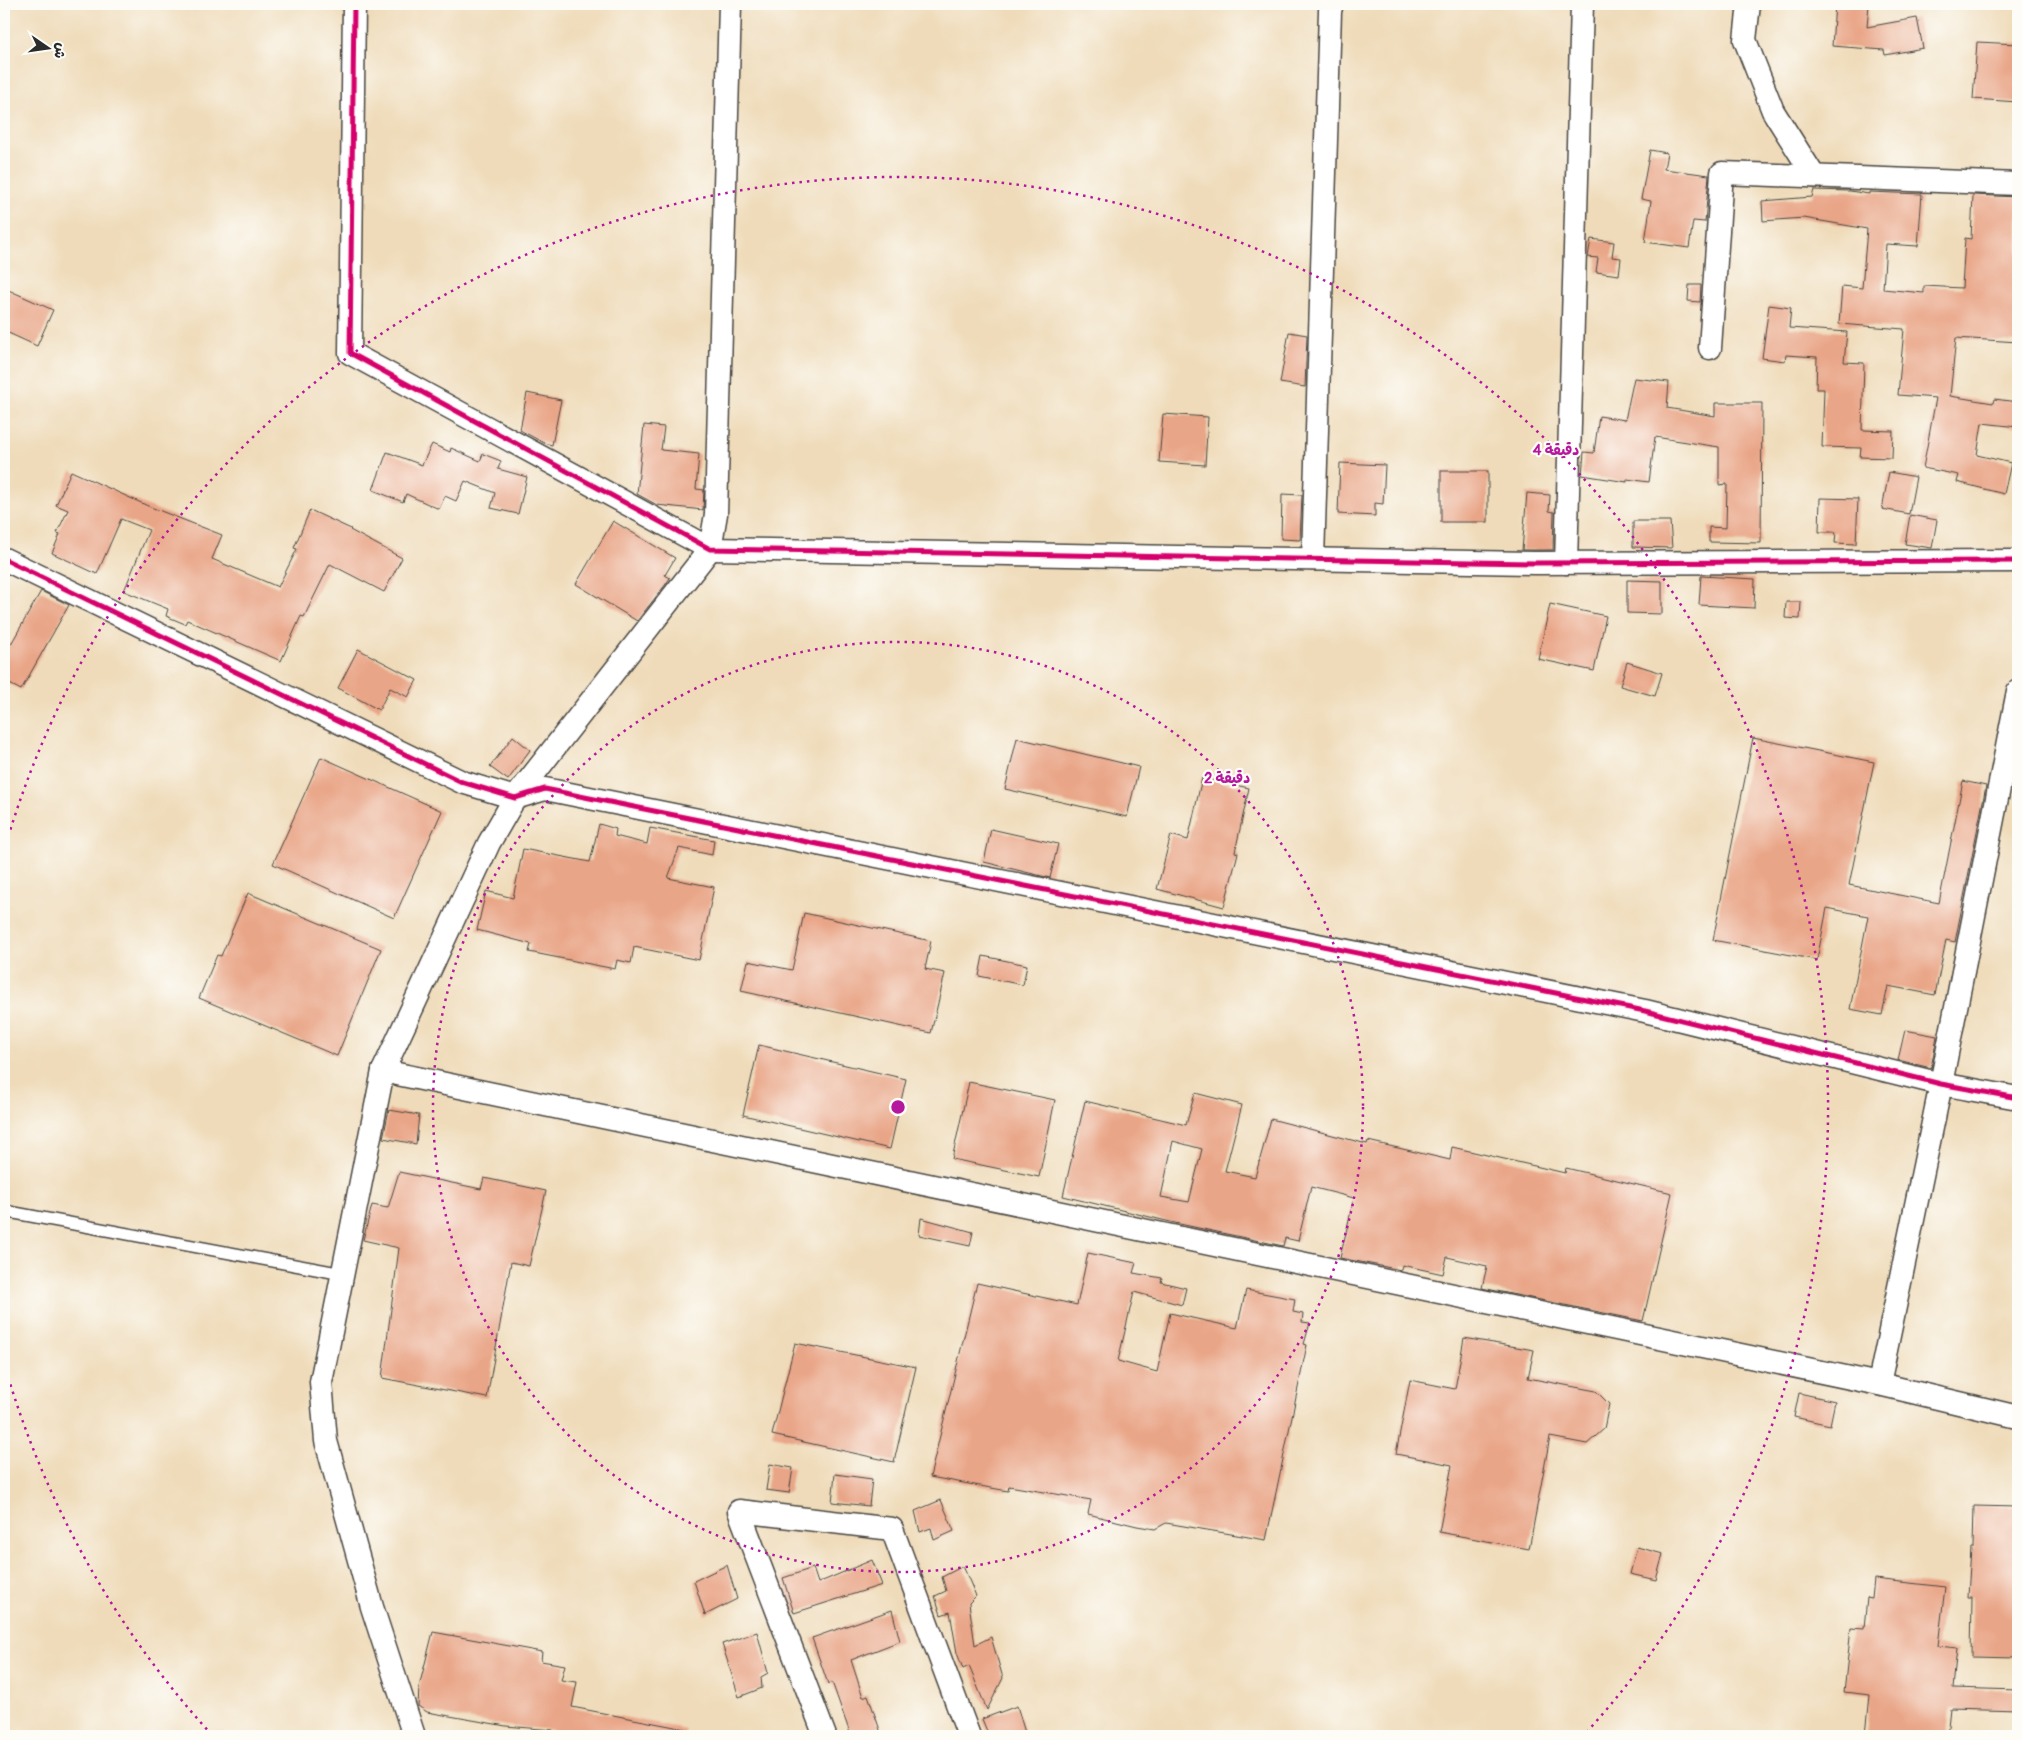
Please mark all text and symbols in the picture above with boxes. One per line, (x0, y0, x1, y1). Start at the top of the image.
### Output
north arrow (22, 22, 72, 72)
text: ش (50, 41, 70, 60)
text: 4 دقيقة (1533, 441, 1579, 460)
text: 2 دقيقة (1204, 769, 1250, 788)
centre of rings (889, 1098, 907, 1116)

